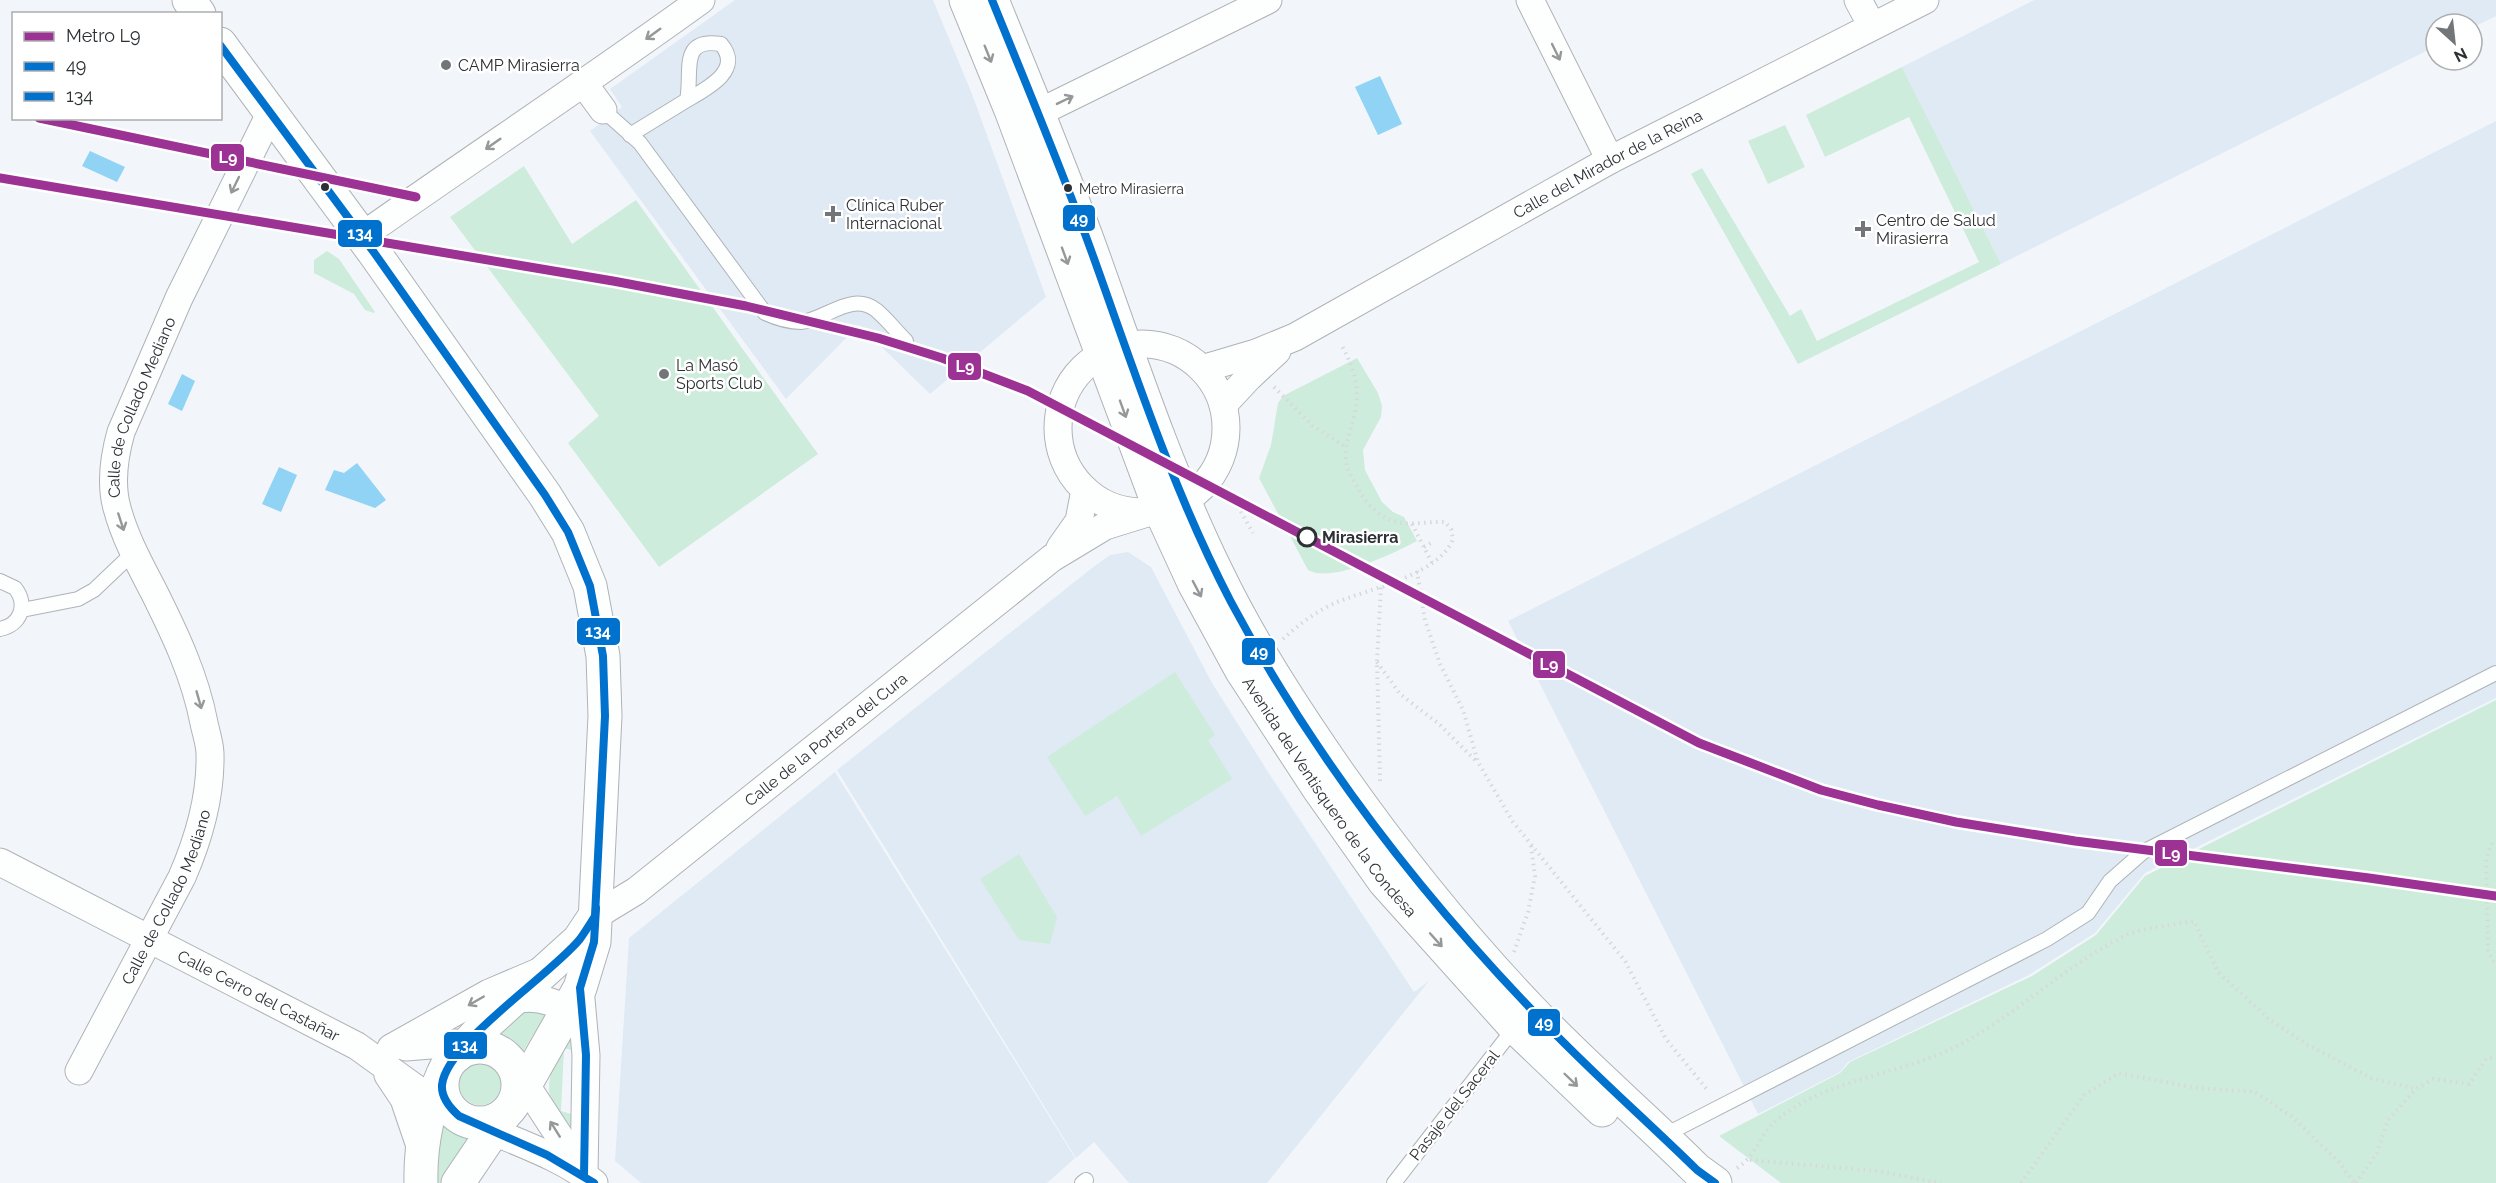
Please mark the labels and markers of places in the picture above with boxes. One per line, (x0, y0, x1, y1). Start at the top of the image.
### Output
place label: CAMP Mirasierra (458, 56, 580, 75)
marker: CAMP Mirasierra (439, 58, 453, 72)
unlabelled marker (319, 181, 331, 193)
place label: Metro Mirasierra (1079, 181, 1184, 197)
marker: Metro Mirasierra (1062, 182, 1074, 194)
place label: Clínica Ruber Internacional (846, 196, 944, 233)
marker: Clínica Ruber Internacional (824, 205, 842, 223)
place label: Centro de Salud Mirasierra (1876, 211, 1996, 248)
marker: Centro de Salud Mirasierra (1854, 220, 1872, 238)
place label: La Masó Sports Club (676, 356, 763, 393)
marker: La Masó Sports Club (657, 367, 671, 381)
marker: Mirasierra (1297, 527, 1317, 547)
place label: Mirasierra (1322, 528, 1398, 547)

